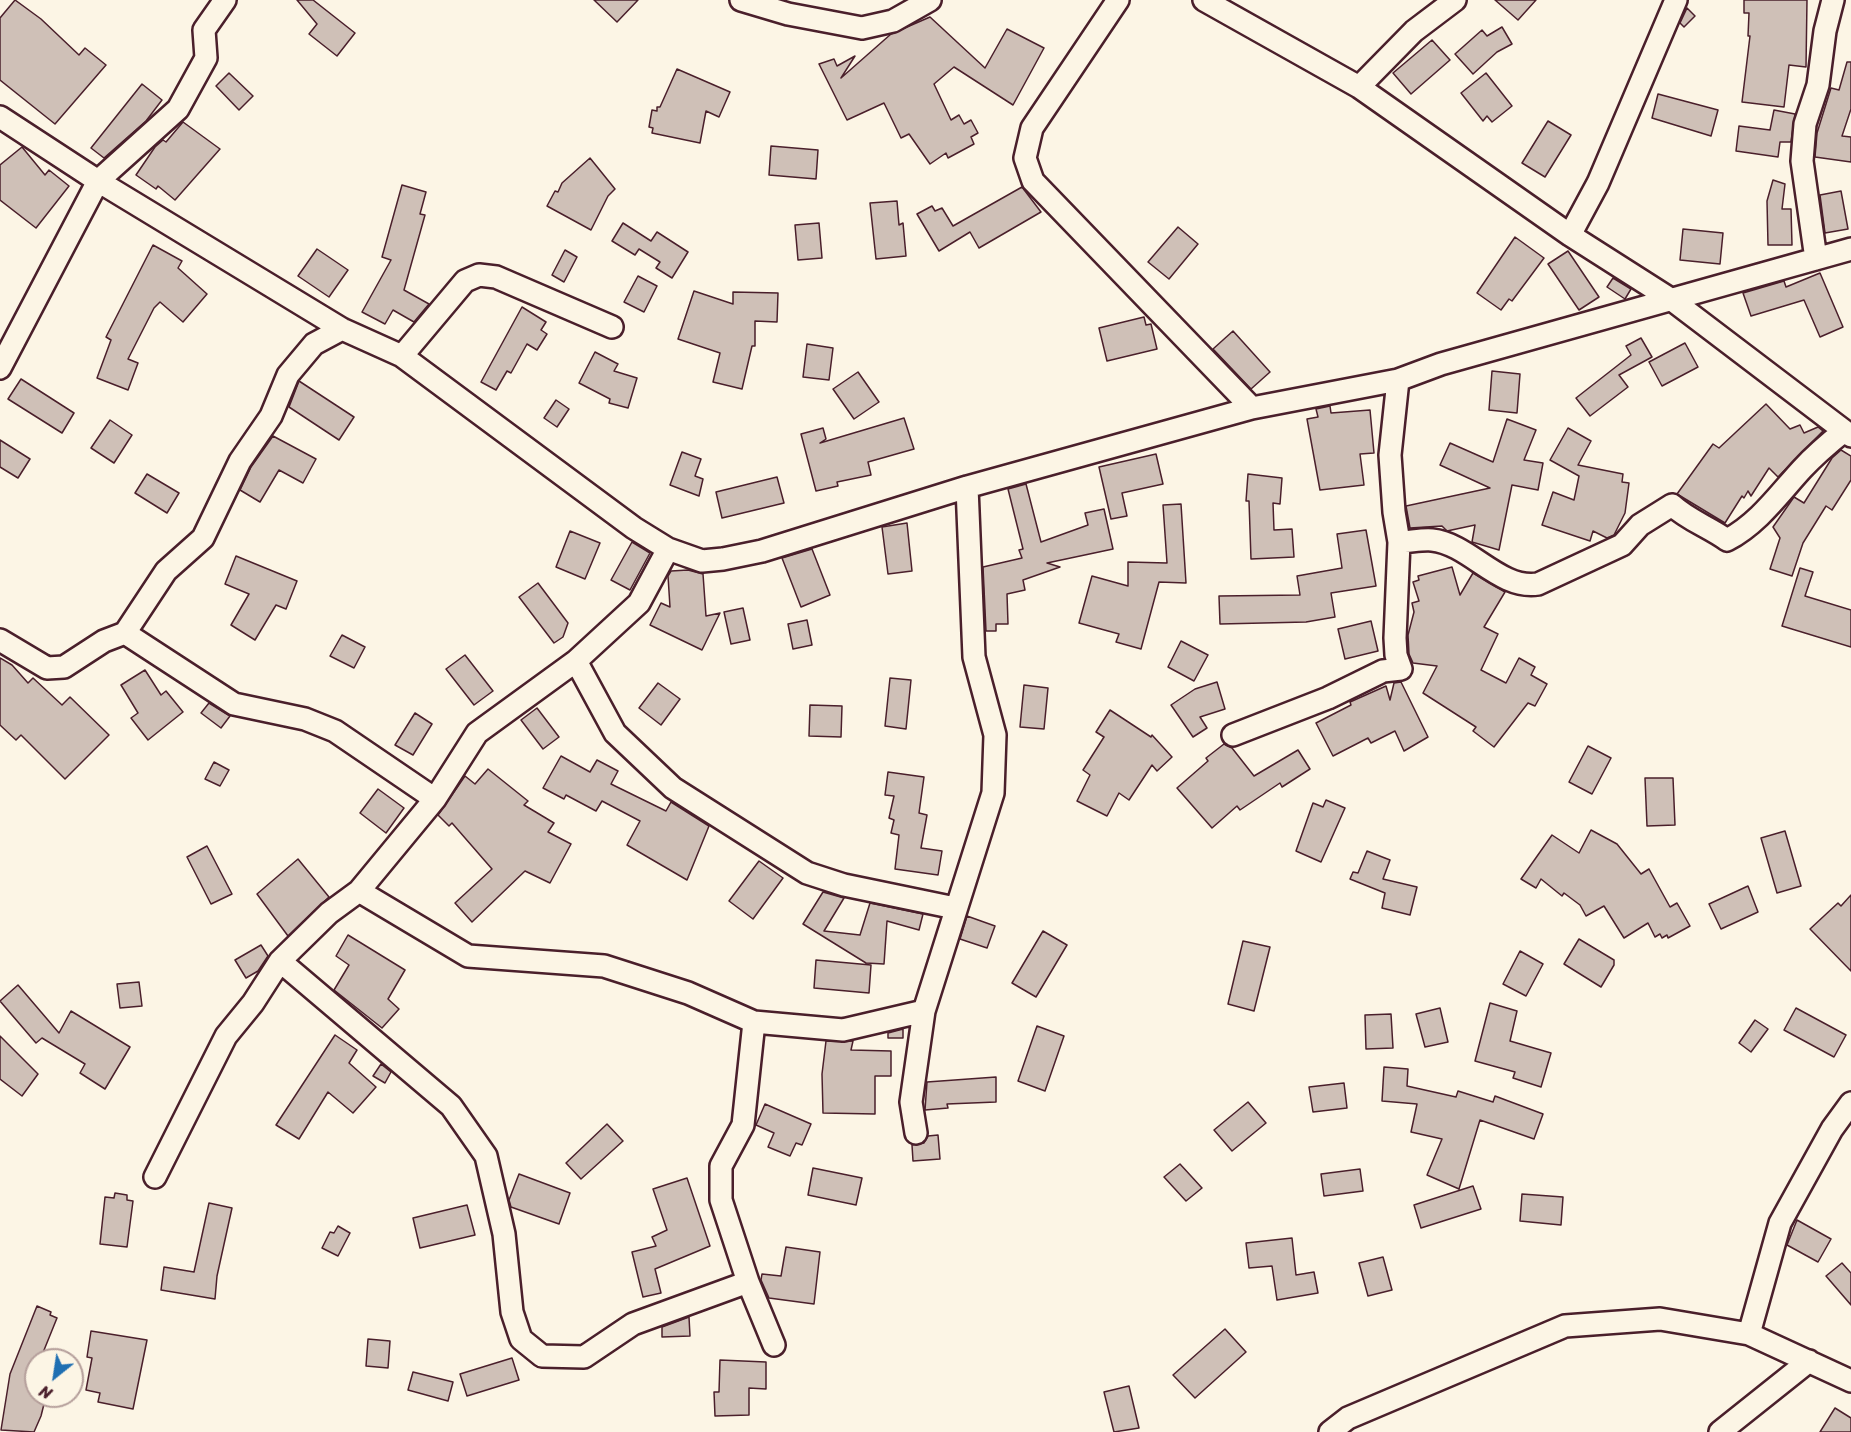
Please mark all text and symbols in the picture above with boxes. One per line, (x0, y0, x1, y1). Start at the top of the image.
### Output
north arrow (24, 1348, 84, 1408)
text: N (34, 1377, 58, 1408)

